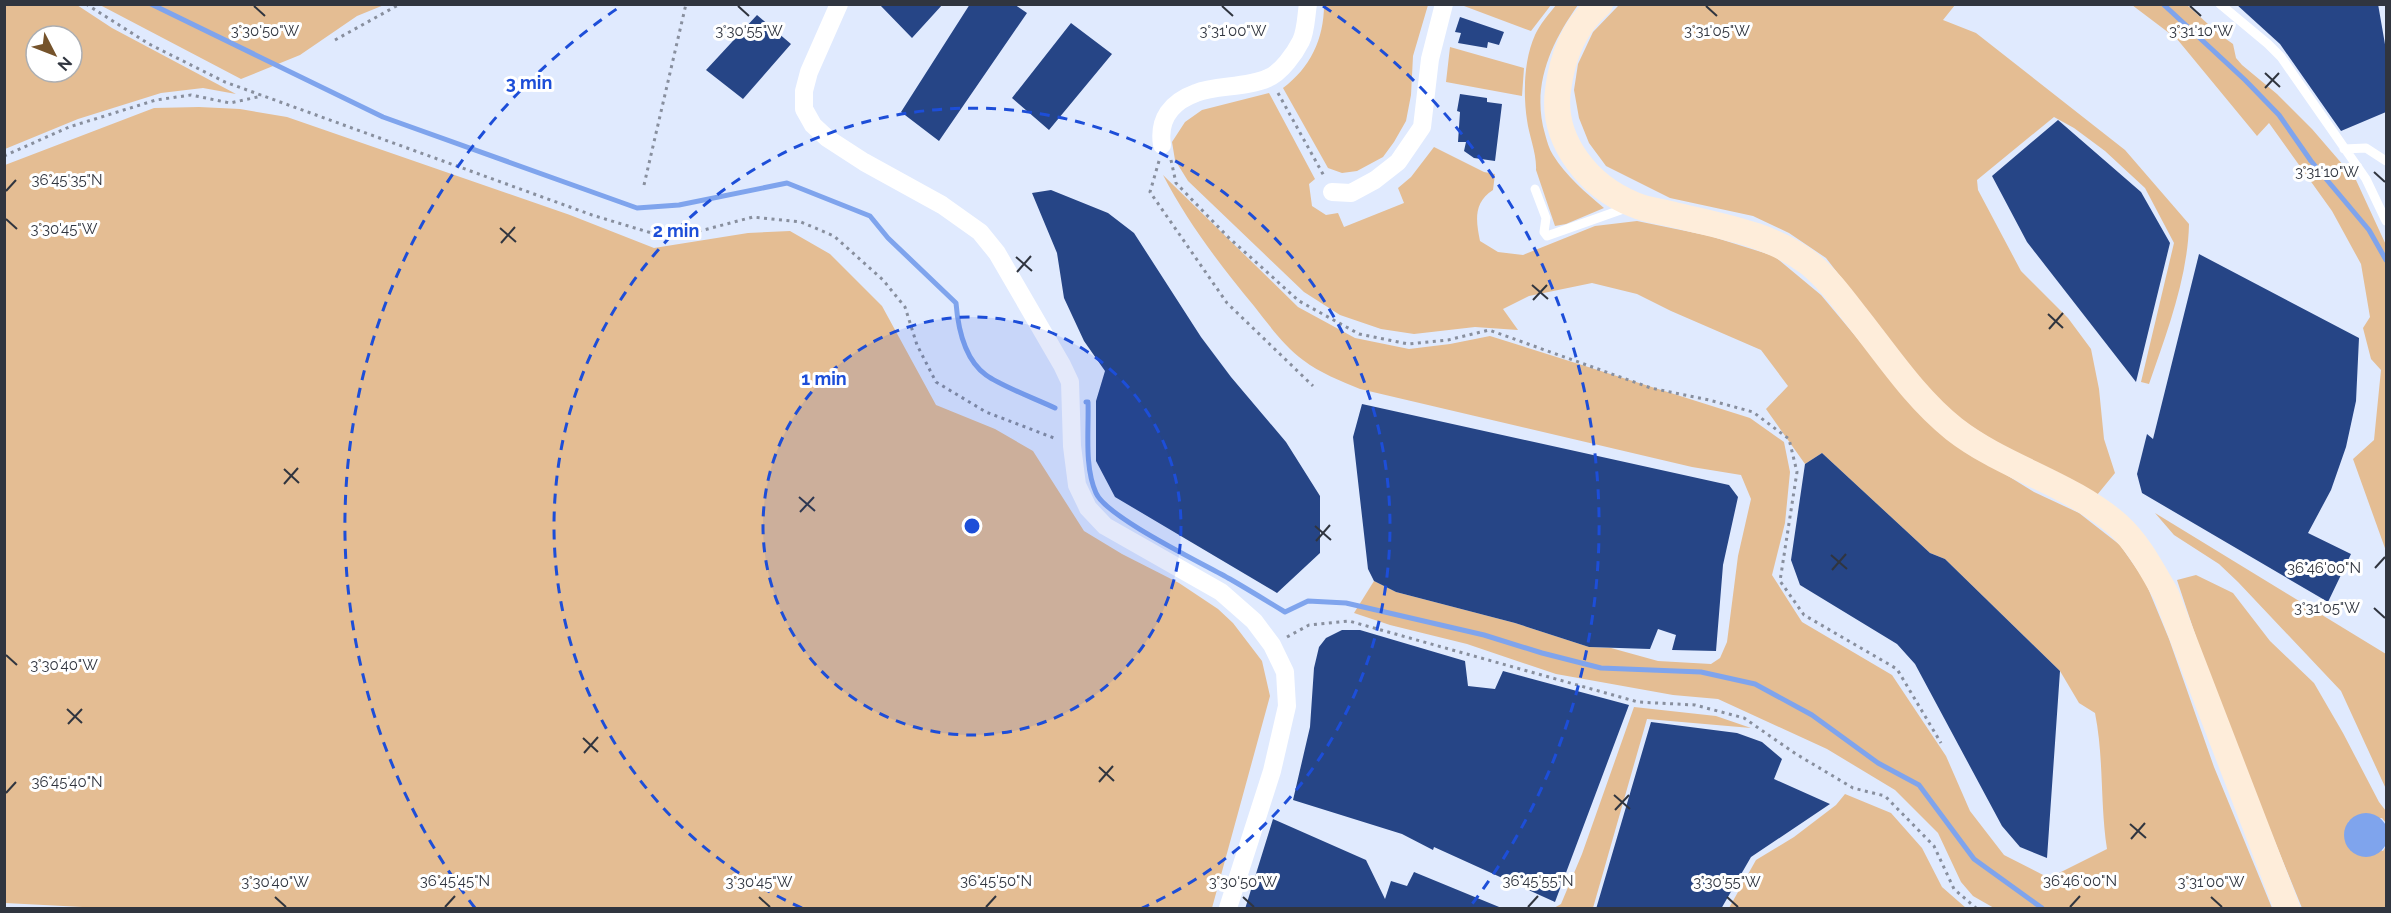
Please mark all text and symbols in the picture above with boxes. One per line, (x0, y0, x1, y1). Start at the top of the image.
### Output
text: 3°30'50"W (231, 22, 300, 40)
text: 3°30'55"W (715, 22, 783, 40)
text: 3°31'00"W (1200, 22, 1267, 40)
text: 3°31'05"W (1684, 22, 1750, 40)
text: 3°31'10"W (2169, 22, 2233, 40)
north arrow (24, 24, 84, 84)
text: N (54, 53, 76, 75)
text: 3 min (506, 72, 552, 93)
text: 3°31'10"W (2295, 163, 2359, 181)
text: 36°45'35"N (31, 171, 103, 189)
text: 3°30'45"W (31, 220, 98, 238)
text: 2 min (653, 220, 699, 241)
text: 1 min (801, 368, 847, 389)
centre of rings (962, 516, 982, 536)
text: 36°46'00"N (2287, 559, 2361, 577)
text: 3°31'05"W (2294, 599, 2360, 617)
text: 3°30'40"W (30, 656, 98, 674)
text: 36°45'40"N (31, 773, 103, 791)
text: 36°45'45"N (420, 872, 490, 890)
text: 36°45'50"N (960, 872, 1032, 890)
text: 36°45'55"N (1502, 872, 1574, 890)
text: 36°46'00"N (2043, 872, 2117, 890)
text: 3°30'40"W (241, 873, 309, 891)
text: 3°30'45"W (726, 873, 793, 891)
text: 3°30'50"W (1209, 873, 1278, 891)
text: 3°30'55"W (1693, 873, 1761, 891)
text: 3°31'00"W (2178, 873, 2245, 891)

